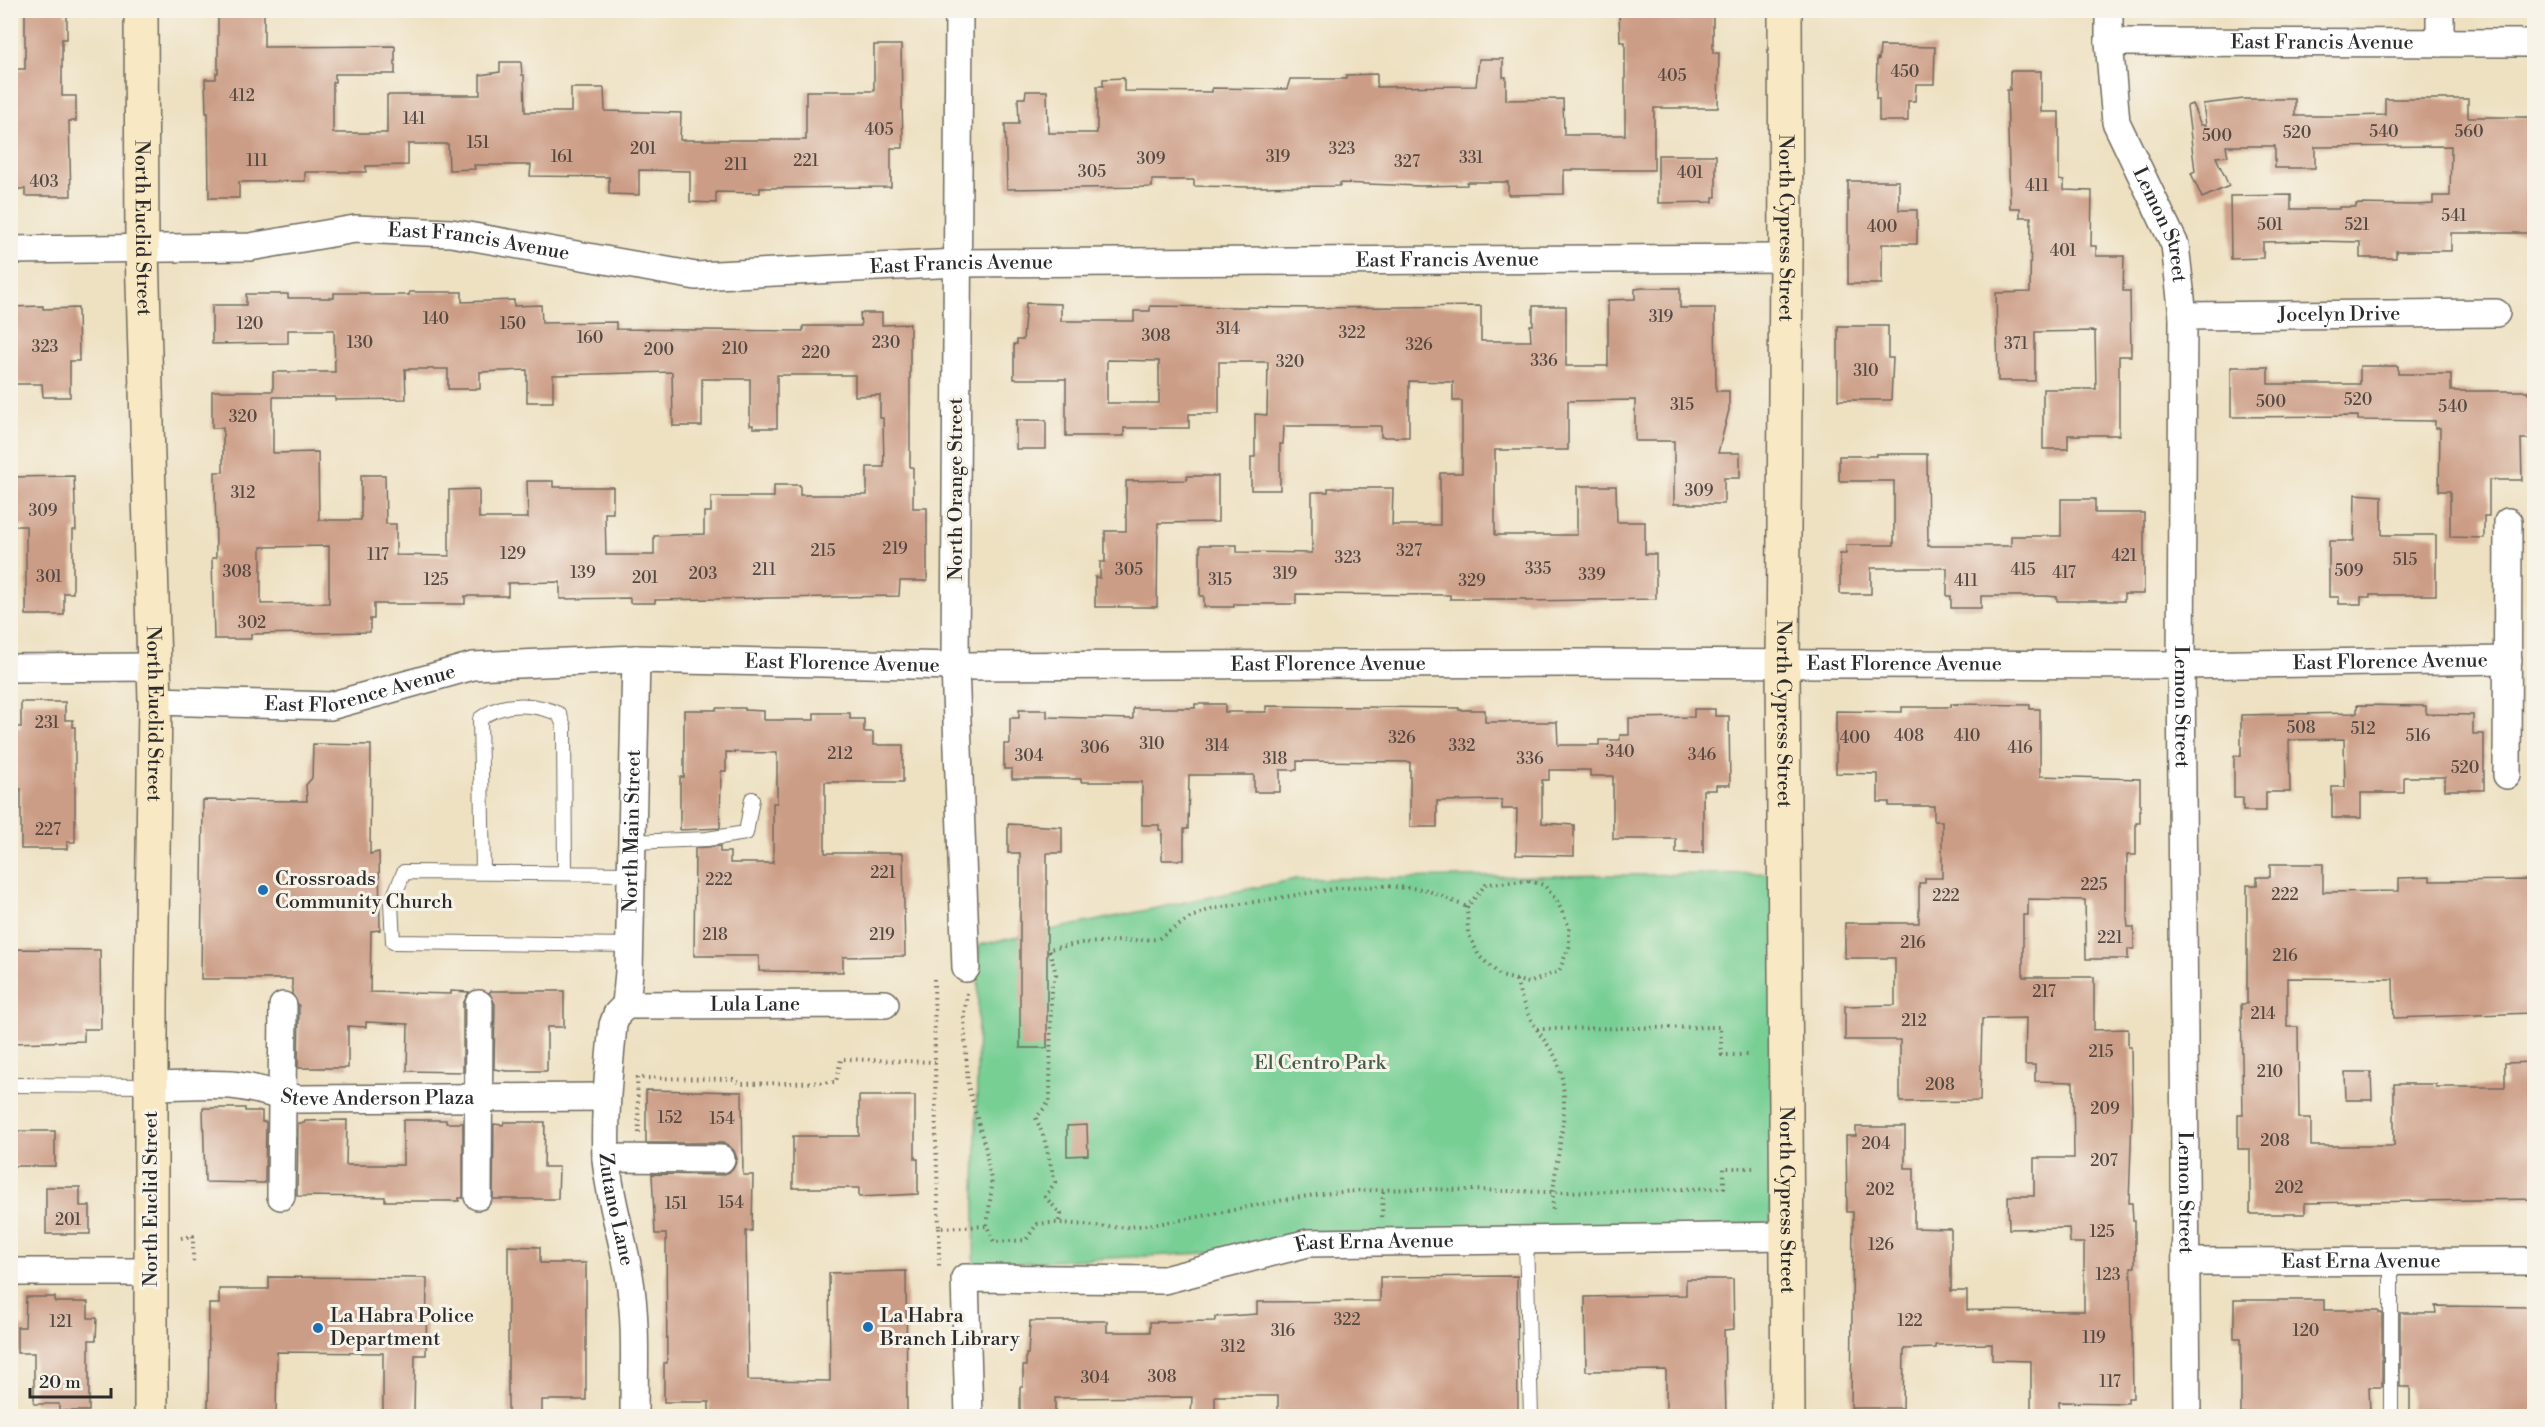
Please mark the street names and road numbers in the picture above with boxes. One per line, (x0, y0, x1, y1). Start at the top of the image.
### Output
street label: East Francis Avenue (2230, 30, 2414, 55)
street label: North Cypress Street (1773, 134, 1799, 322)
street label: North Euclid Street (129, 140, 156, 316)
street label: Lemon Street (2127, 163, 2192, 284)
street label: East Francis Avenue (387, 218, 571, 266)
street label: East Francis Avenue (1356, 247, 1539, 273)
street label: East Francis Avenue (869, 250, 1053, 280)
street label: Jocelyn Drive (2276, 301, 2400, 328)
street label: North Orange Street (944, 397, 969, 581)
street label: North Cypress Street (1770, 620, 1796, 808)
street label: North Euclid Street (140, 625, 168, 802)
street label: Lemon Street (2168, 645, 2194, 768)
street label: East Florence Avenue (2292, 648, 2488, 676)
street label: East Florence Avenue (744, 649, 940, 678)
street label: East Florence Avenue (1231, 651, 1426, 677)
street label: East Florence Avenue (1807, 651, 2002, 677)
street label: East Florence Avenue (264, 659, 458, 719)
street label: North Main Street (618, 749, 646, 913)
street label: Lula Lane (710, 992, 800, 1017)
street label: Steve Anderson Plaza (278, 1083, 475, 1111)
street label: North Cypress Street (1773, 1106, 1800, 1294)
street label: North Euclid Street (139, 1111, 164, 1287)
street label: Lemon Street (2172, 1131, 2198, 1254)
street label: Zutano Lane (593, 1152, 639, 1268)
street label: East Erna Avenue (1292, 1228, 1454, 1258)
street label: East Erna Avenue (2281, 1249, 2441, 1274)

